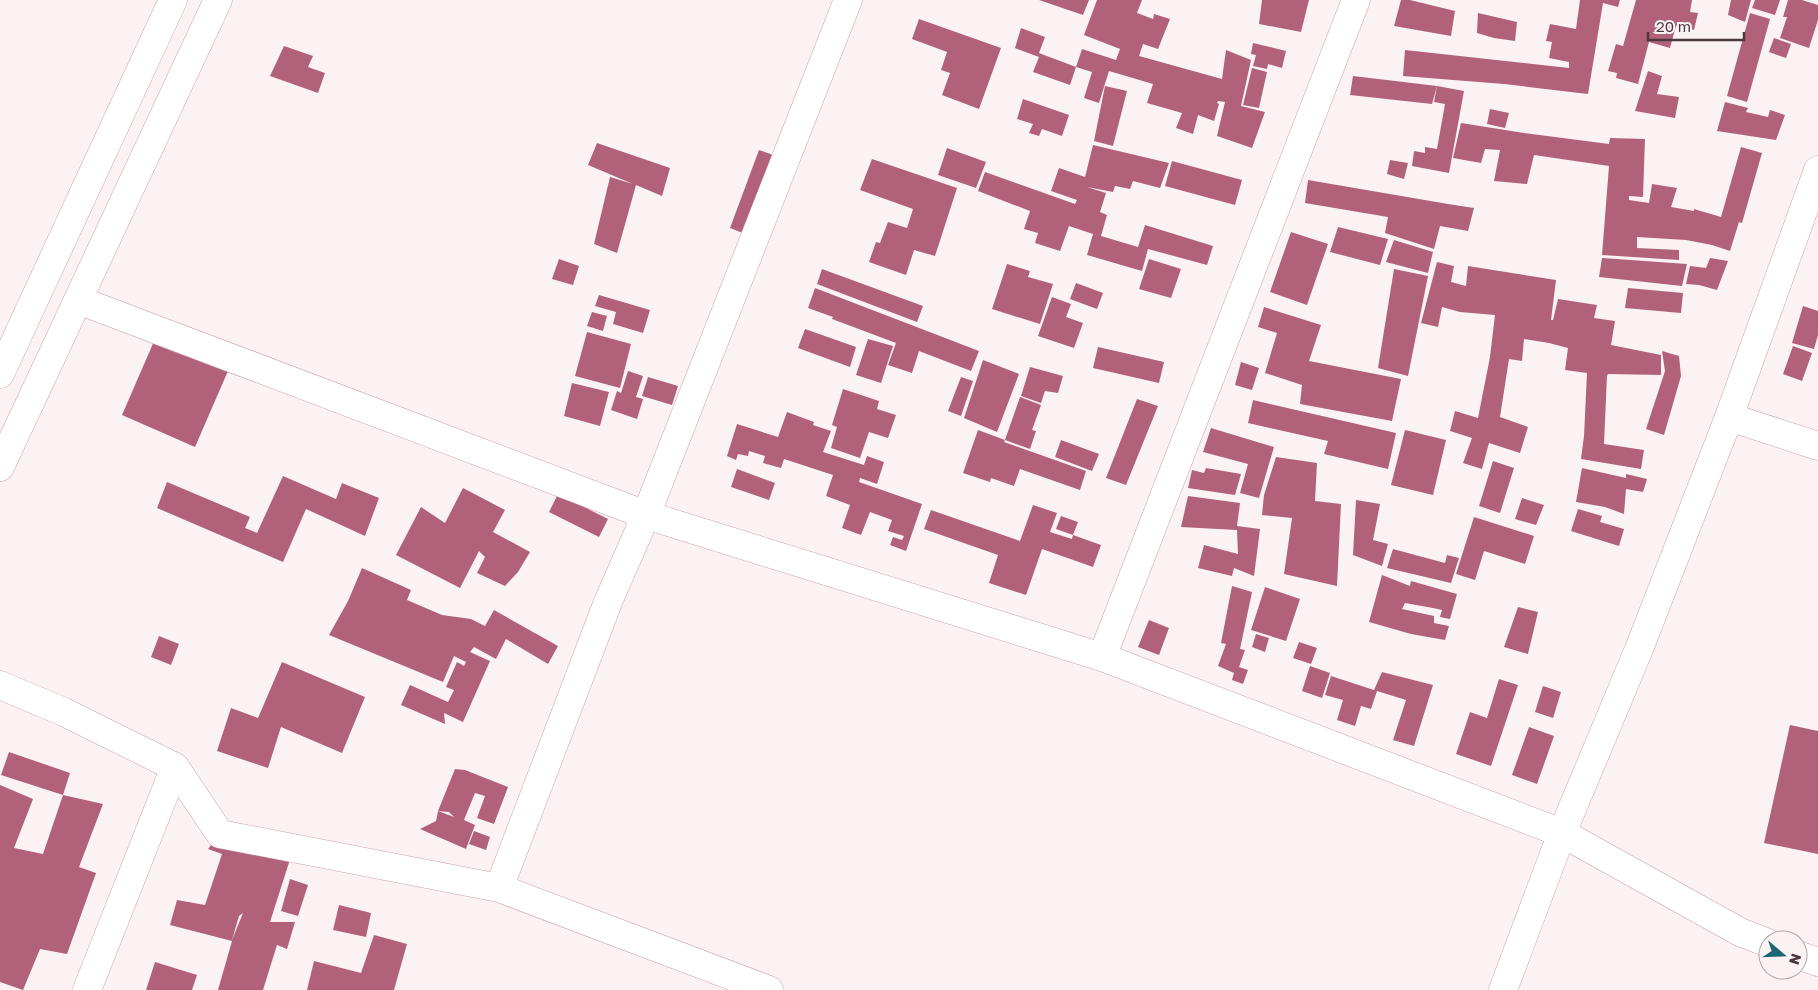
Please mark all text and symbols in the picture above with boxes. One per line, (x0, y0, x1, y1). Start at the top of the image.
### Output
scale bar (1648, 10, 1744, 42)
text: 20 m (1656, 17, 1691, 35)
north arrow (1758, 930, 1808, 980)
text: N (1786, 952, 1806, 967)

